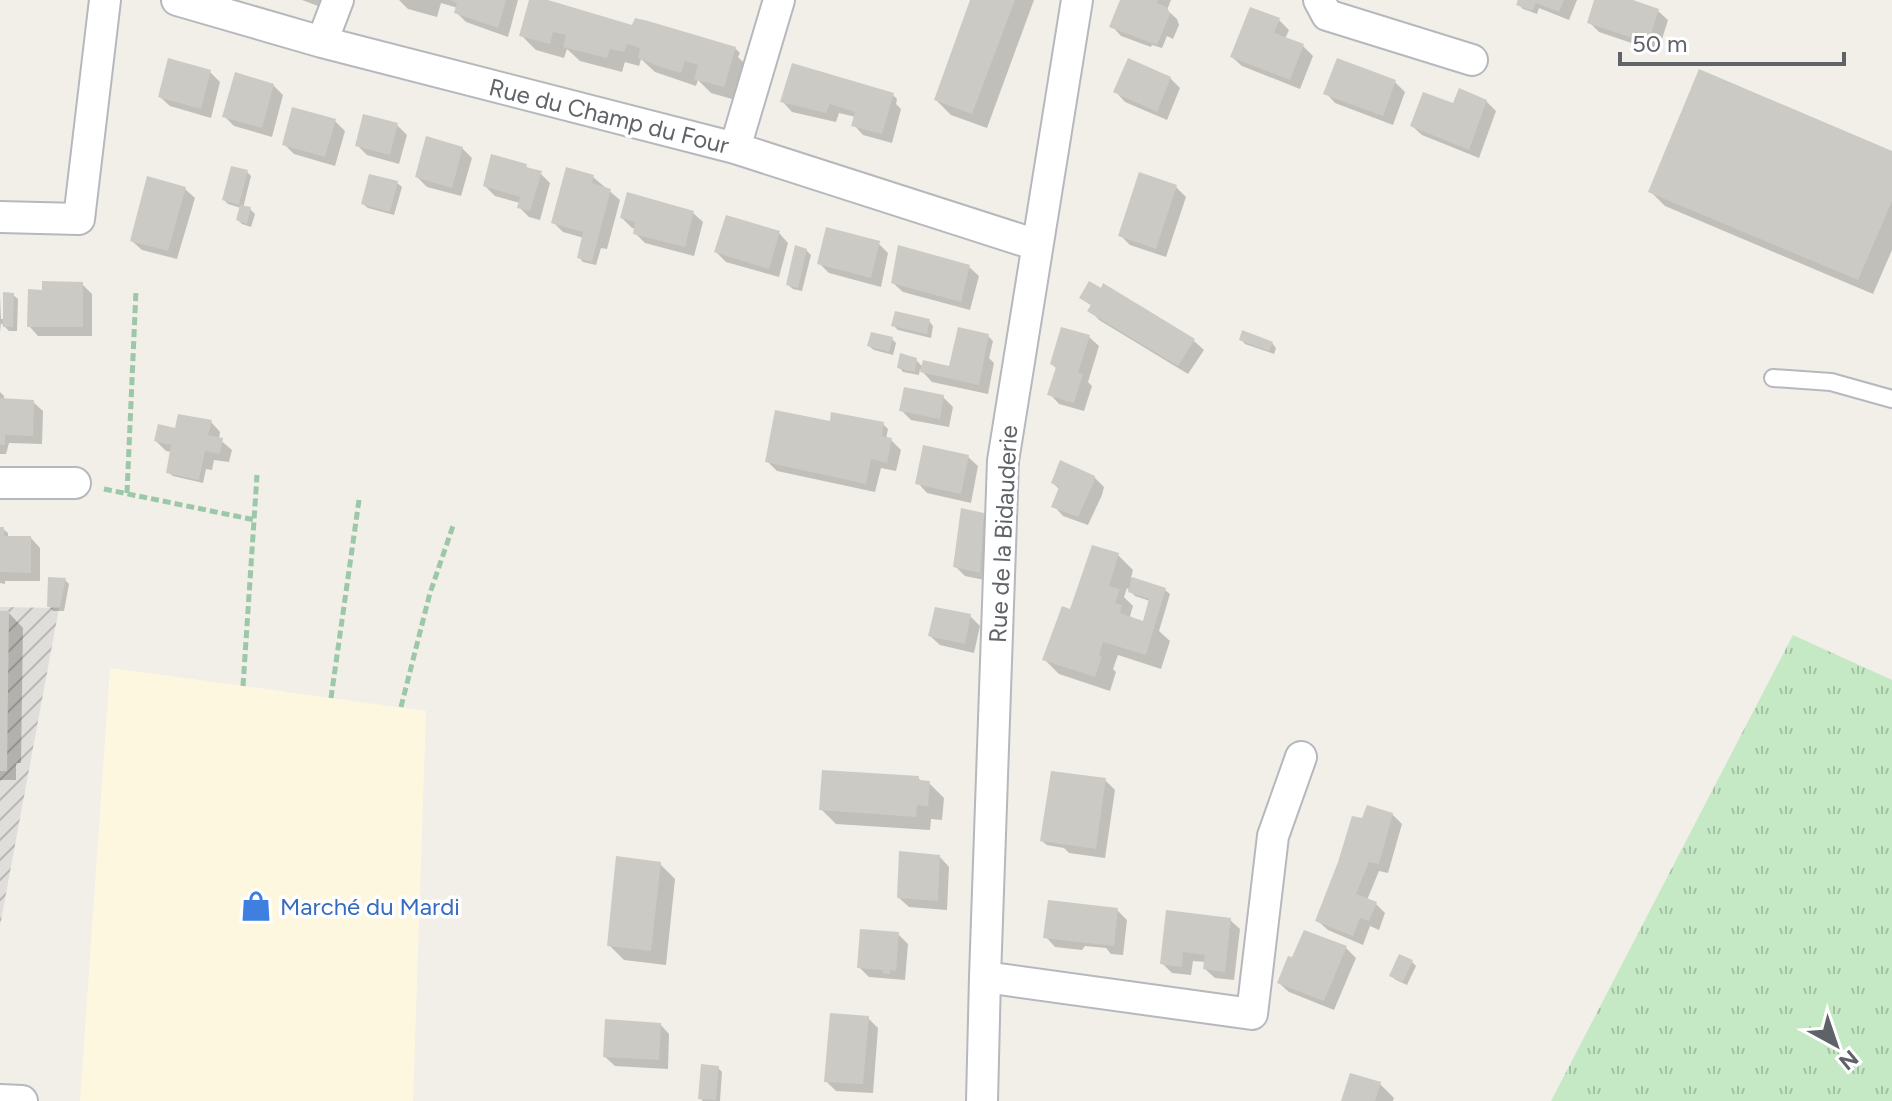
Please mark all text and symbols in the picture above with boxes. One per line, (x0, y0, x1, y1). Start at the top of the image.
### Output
scale bar (1620, 16, 1844, 66)
text: 50 m (1632, 29, 1688, 58)
street label: Rue du Champ du Four (486, 72, 732, 160)
street label: Rue de la Bidauderie (983, 424, 1023, 644)
shop icon: Marché du Mardi (239, 889, 273, 923)
place label: Marché du Mardi (280, 892, 460, 921)
north arrow (1796, 1005, 1876, 1085)
text: N (1833, 1044, 1864, 1076)

